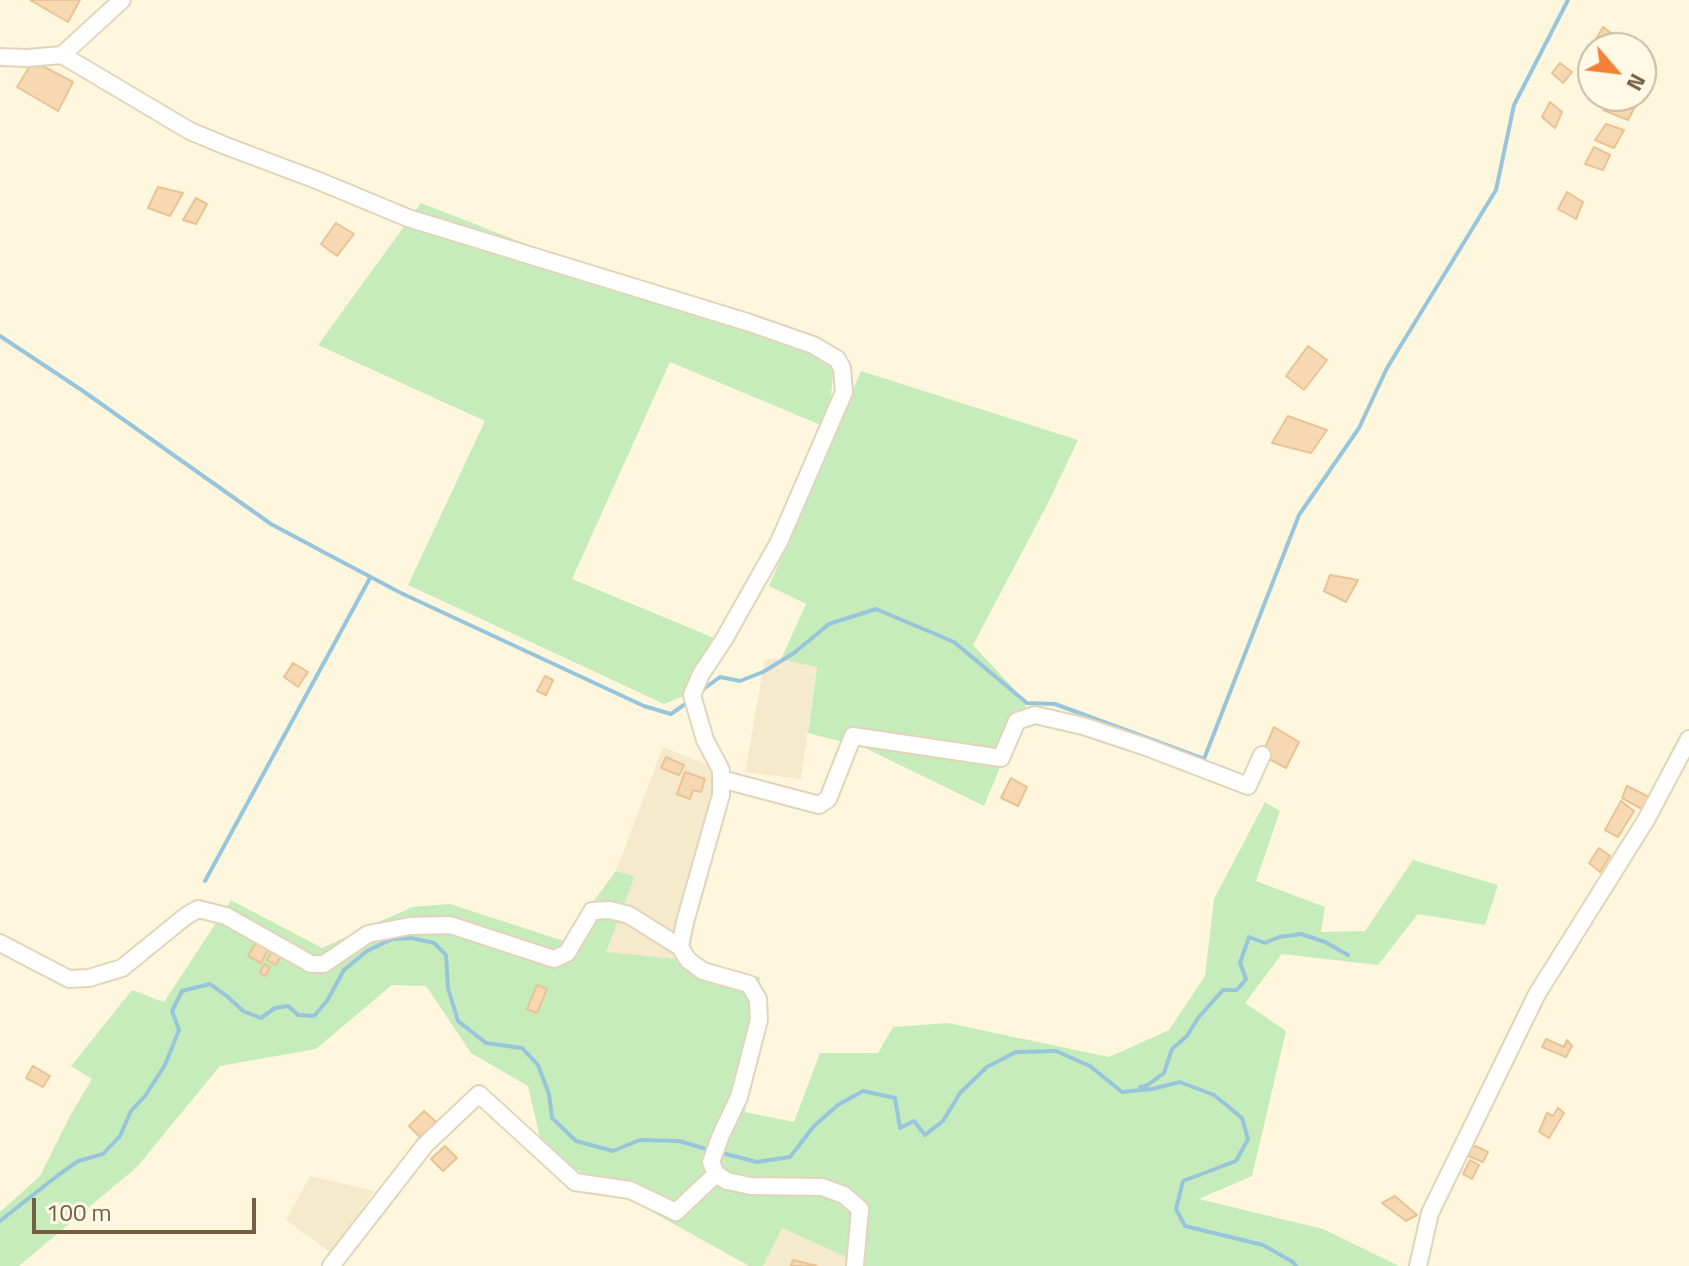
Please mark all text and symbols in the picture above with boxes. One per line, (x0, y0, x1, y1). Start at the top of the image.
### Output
north arrow (1577, 32, 1657, 112)
text: N (1618, 68, 1655, 97)
scale bar (36, 1182, 260, 1232)
text: 100 m (46, 1194, 112, 1230)

